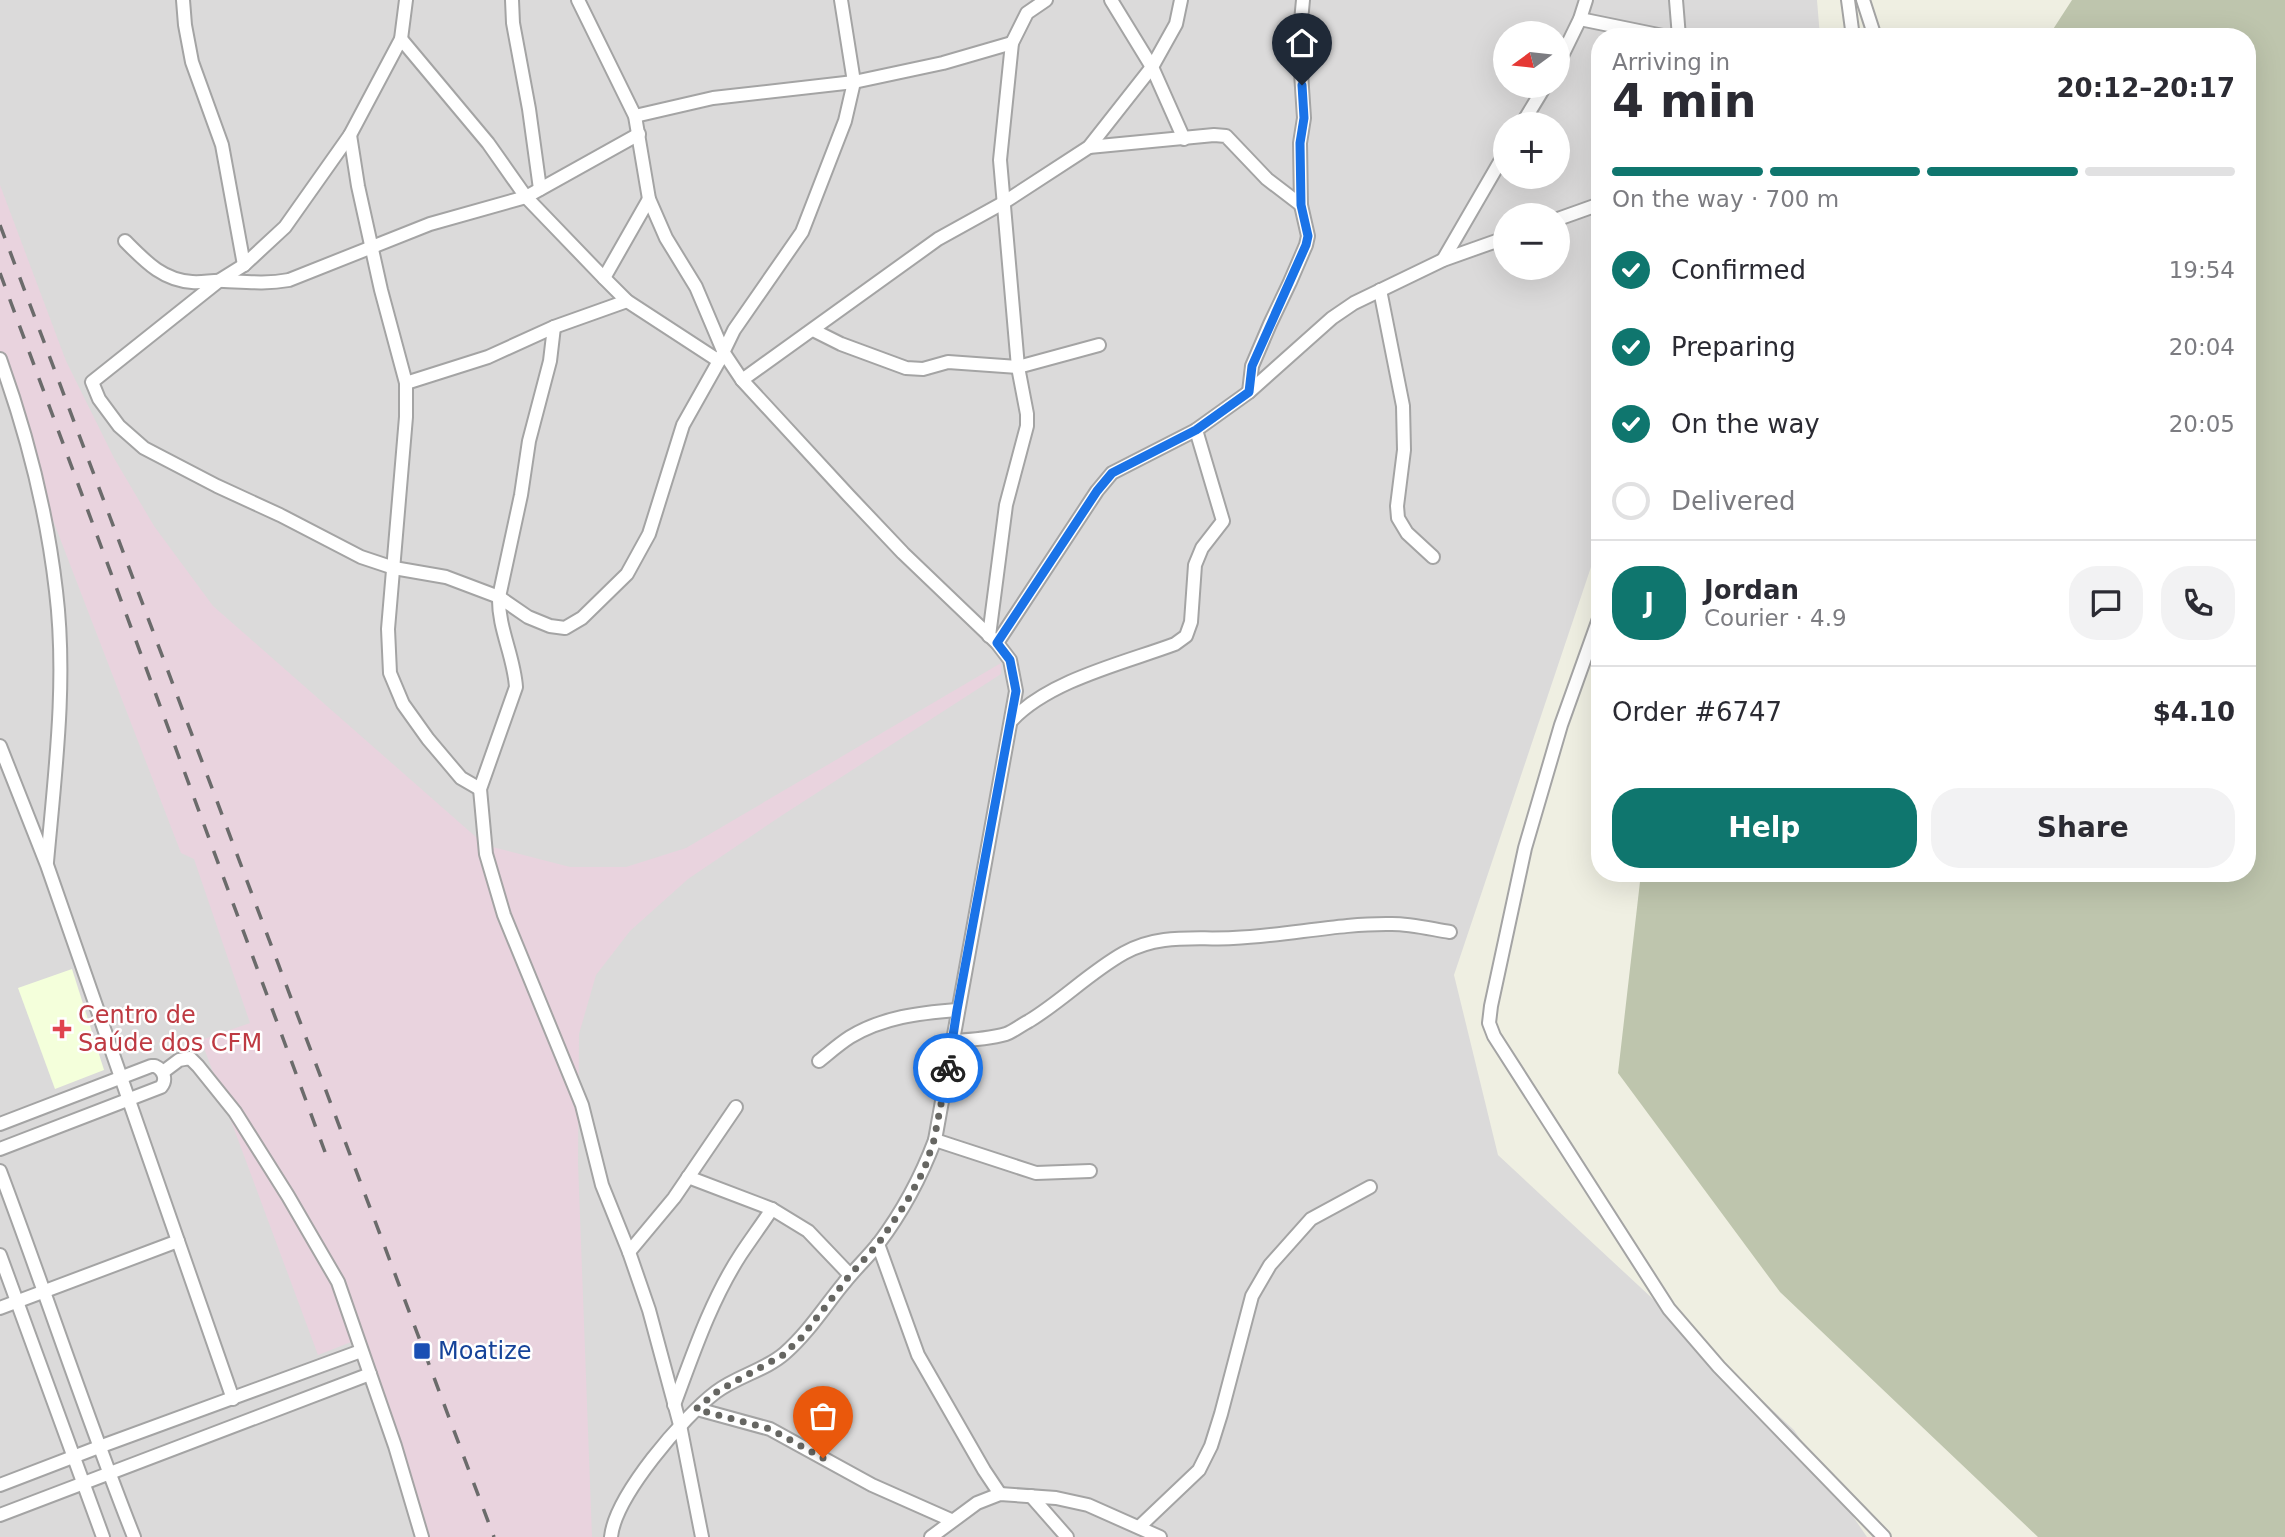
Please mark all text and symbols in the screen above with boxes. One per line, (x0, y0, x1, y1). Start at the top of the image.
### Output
pin (1272, 13, 1332, 85)
north arrow (1493, 21, 1570, 98)
map controls (1493, 21, 1570, 280)
icon: home (1283, 24, 1321, 62)
text: Arriving in (1612, 49, 1730, 75)
text: 20:12–20:17 (2056, 73, 2235, 103)
text: 4 min (1612, 74, 1756, 128)
button: + (1493, 112, 1570, 189)
text: On the way · 700 m (1612, 186, 1839, 212)
button: − (1493, 203, 1570, 280)
icon: check (1612, 251, 1650, 289)
text: Confirmed (1671, 255, 1806, 285)
text: 19:54 (2169, 257, 2235, 283)
icon: check (1612, 328, 1650, 366)
text: Preparing (1671, 332, 1796, 362)
text: 20:04 (2169, 334, 2235, 360)
icon: check (1612, 405, 1650, 443)
text: On the way (1671, 409, 1820, 439)
text: 20:05 (2169, 411, 2235, 437)
text: Delivered (1671, 486, 1795, 516)
button: chat (2069, 566, 2143, 640)
button: phone (2161, 566, 2235, 640)
text: Jordan (1704, 575, 1799, 605)
text: J (1644, 588, 1654, 618)
text: Courier · 4.9 (1704, 605, 1847, 631)
text: Order #6747 (1612, 697, 1782, 727)
text: $4.10 (2153, 697, 2235, 727)
button: Help (1612, 788, 1917, 868)
button: Share (1931, 788, 2235, 868)
place label: Centro de Saúde dos CFM (78, 1001, 262, 1057)
marker: Centro de Saúde dos CFM (52, 1019, 72, 1039)
courier (913, 1033, 983, 1103)
icon: bike (929, 1049, 967, 1087)
place label: Moatize (438, 1337, 532, 1365)
marker: Moatize (412, 1341, 432, 1361)
pin (793, 1386, 853, 1458)
icon: bag (804, 1397, 842, 1435)

